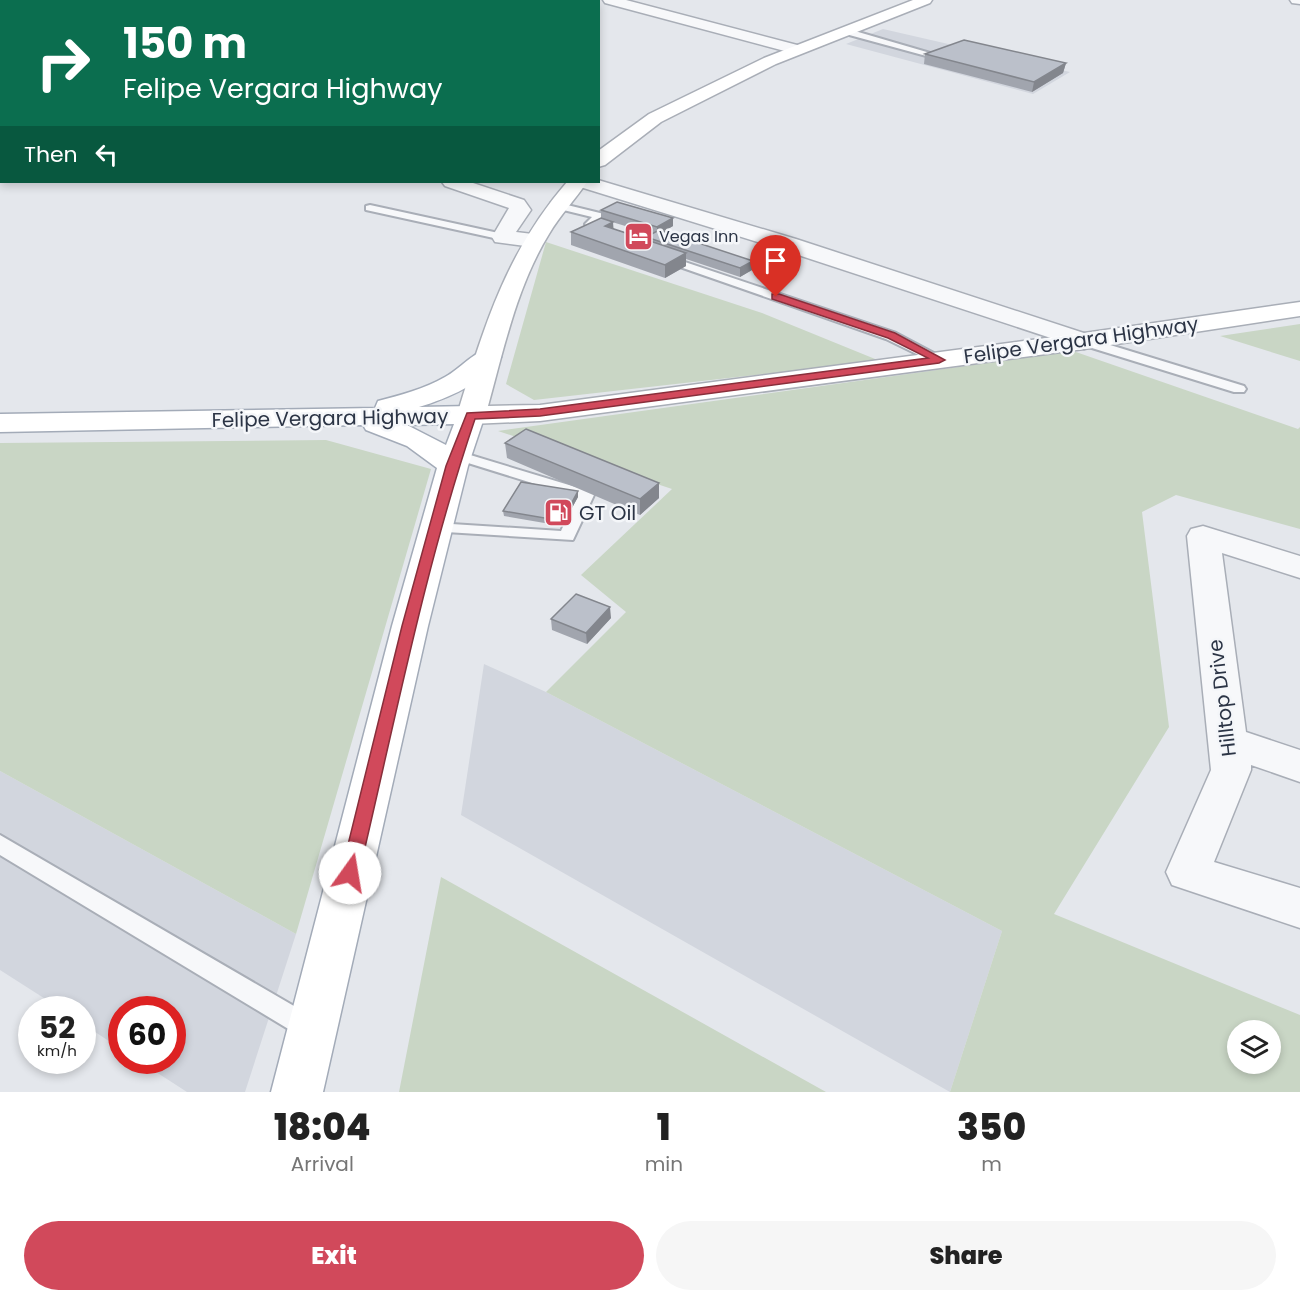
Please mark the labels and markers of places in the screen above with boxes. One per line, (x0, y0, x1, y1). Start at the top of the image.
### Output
hotel icon: Vegas Inn (622, 220, 654, 252)
place label: Vegas Inn (659, 225, 738, 248)
pin (750, 235, 801, 297)
fuel station icon: GT Oil (542, 497, 574, 529)
place label: GT Oil (579, 499, 636, 527)

